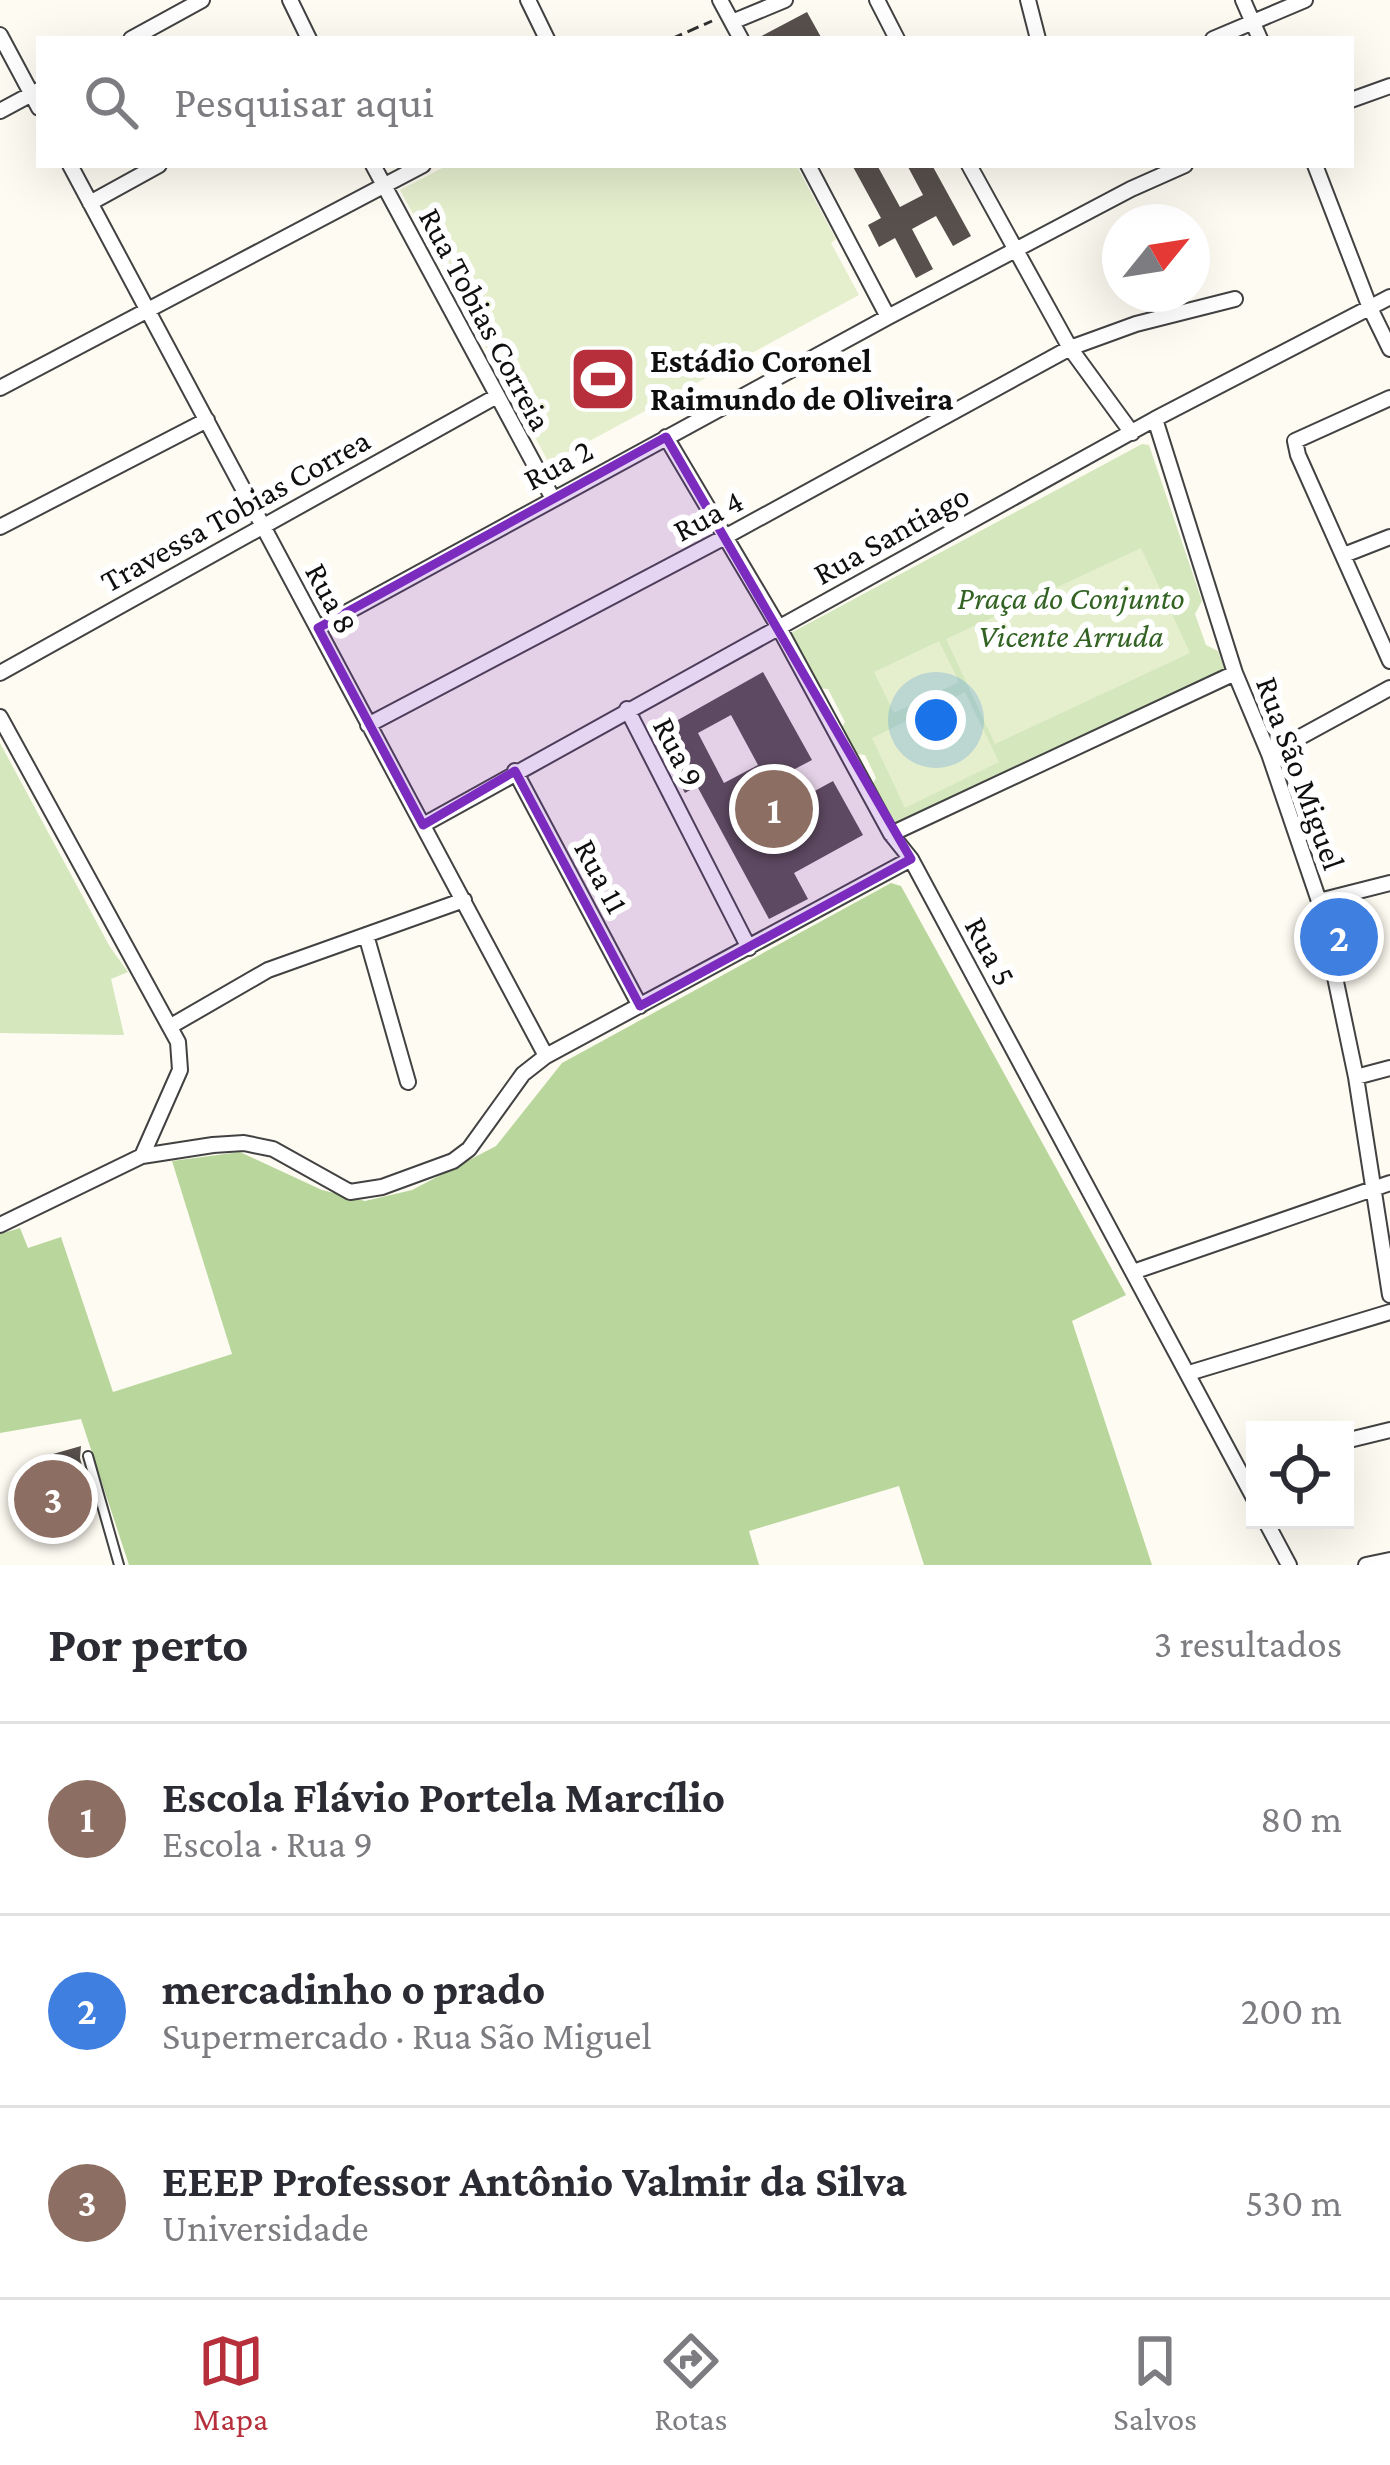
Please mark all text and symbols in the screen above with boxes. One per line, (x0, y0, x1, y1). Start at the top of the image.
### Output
search box (36, 36, 1354, 168)
icon: search (78, 69, 144, 135)
text: Pesquisar aqui (174, 77, 434, 127)
street label: Rua Tobias Correia (412, 201, 560, 437)
north arrow (1102, 204, 1210, 312)
place label: Estádio Coronel Raimundo de Oliveira (650, 342, 953, 417)
sports icon: Estádio Coronel Raimundo de Oliveira (568, 344, 638, 414)
street label: Travessa Tobias Correa (94, 421, 376, 599)
street label: Rua 2 (517, 431, 599, 497)
street label: Rua Santiago (807, 476, 975, 592)
street label: Rua 4 (667, 481, 749, 549)
street label: Rua 8 (298, 556, 366, 640)
park label: Praça do Conjunto Vicente Arruda (957, 579, 1185, 654)
street label: Rua São Miguel (1249, 671, 1353, 875)
your location (906, 690, 966, 750)
street label: Rua 9 (646, 711, 712, 793)
pin: 1 (735, 764, 813, 854)
street label: Rua 11 (567, 833, 637, 919)
pin: 2 (1300, 892, 1378, 982)
street label: Rua 5 (958, 910, 1024, 992)
map controls (1246, 1421, 1354, 1529)
button: locate (1246, 1421, 1354, 1529)
pin: 3 (14, 1454, 92, 1544)
text: Por perto (48, 1615, 249, 1672)
text: 3 resultados (1154, 1622, 1342, 1665)
text: Escola Flávio Portela Marcílio (162, 1772, 725, 1822)
text: 1 (80, 1797, 94, 1840)
text: 80 m (1260, 1797, 1342, 1840)
text: Escola · Rua 9 (162, 1822, 373, 1865)
text: mercadinho o prado (162, 1964, 545, 2014)
text: 2 (77, 1989, 97, 2032)
text: 200 m (1241, 1989, 1342, 2032)
text: Supermercado · Rua São Miguel (162, 2014, 652, 2057)
text: EEEP Professor Antônio Valmir da Silva (162, 2156, 907, 2206)
text: 3 (77, 2181, 97, 2224)
text: 530 m (1245, 2181, 1342, 2224)
text: Universidade (162, 2206, 369, 2249)
tab: Mapa (193, 2328, 268, 2437)
tab: Rotas (654, 2328, 727, 2437)
tab: Salvos (1113, 2328, 1197, 2437)

